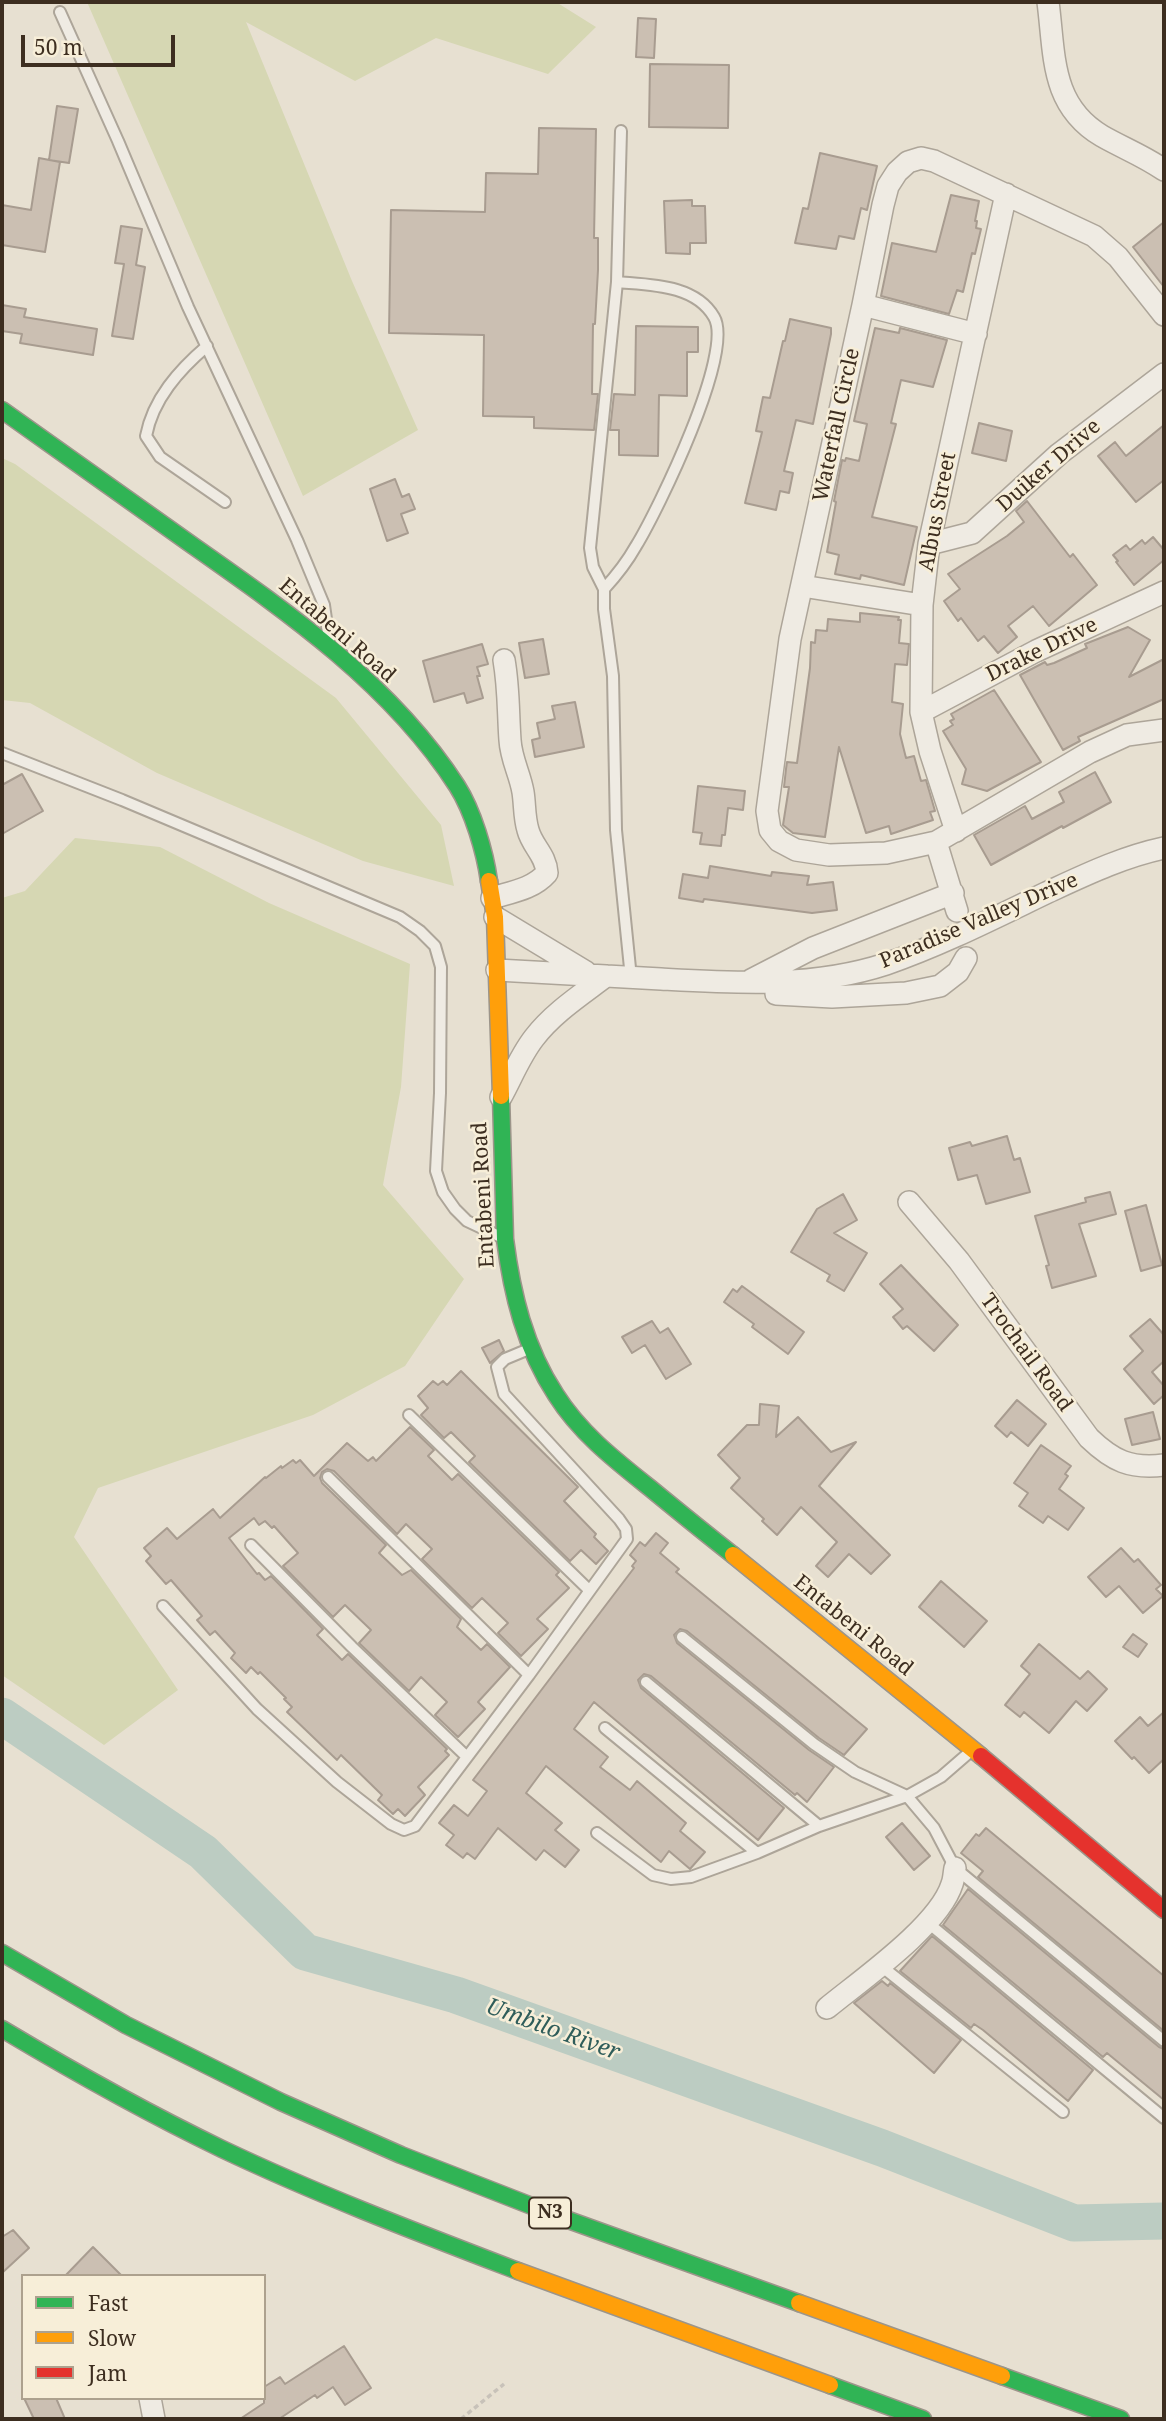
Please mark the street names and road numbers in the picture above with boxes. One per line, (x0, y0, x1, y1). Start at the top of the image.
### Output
street label: Waterfall Circle (808, 346, 866, 504)
street label: Duiker Drive (992, 414, 1106, 518)
street label: Albus Street (914, 450, 962, 574)
street label: Entabeni Road (274, 573, 400, 689)
street label: Drake Drive (982, 612, 1102, 688)
street label: Paradise Valley Drive (876, 868, 1082, 974)
street label: Entabeni Road (468, 1121, 500, 1269)
street label: Trochail Road (975, 1289, 1077, 1417)
street label: Entabeni Road (788, 1570, 918, 1682)
road number: N3 (529, 2198, 571, 2228)

